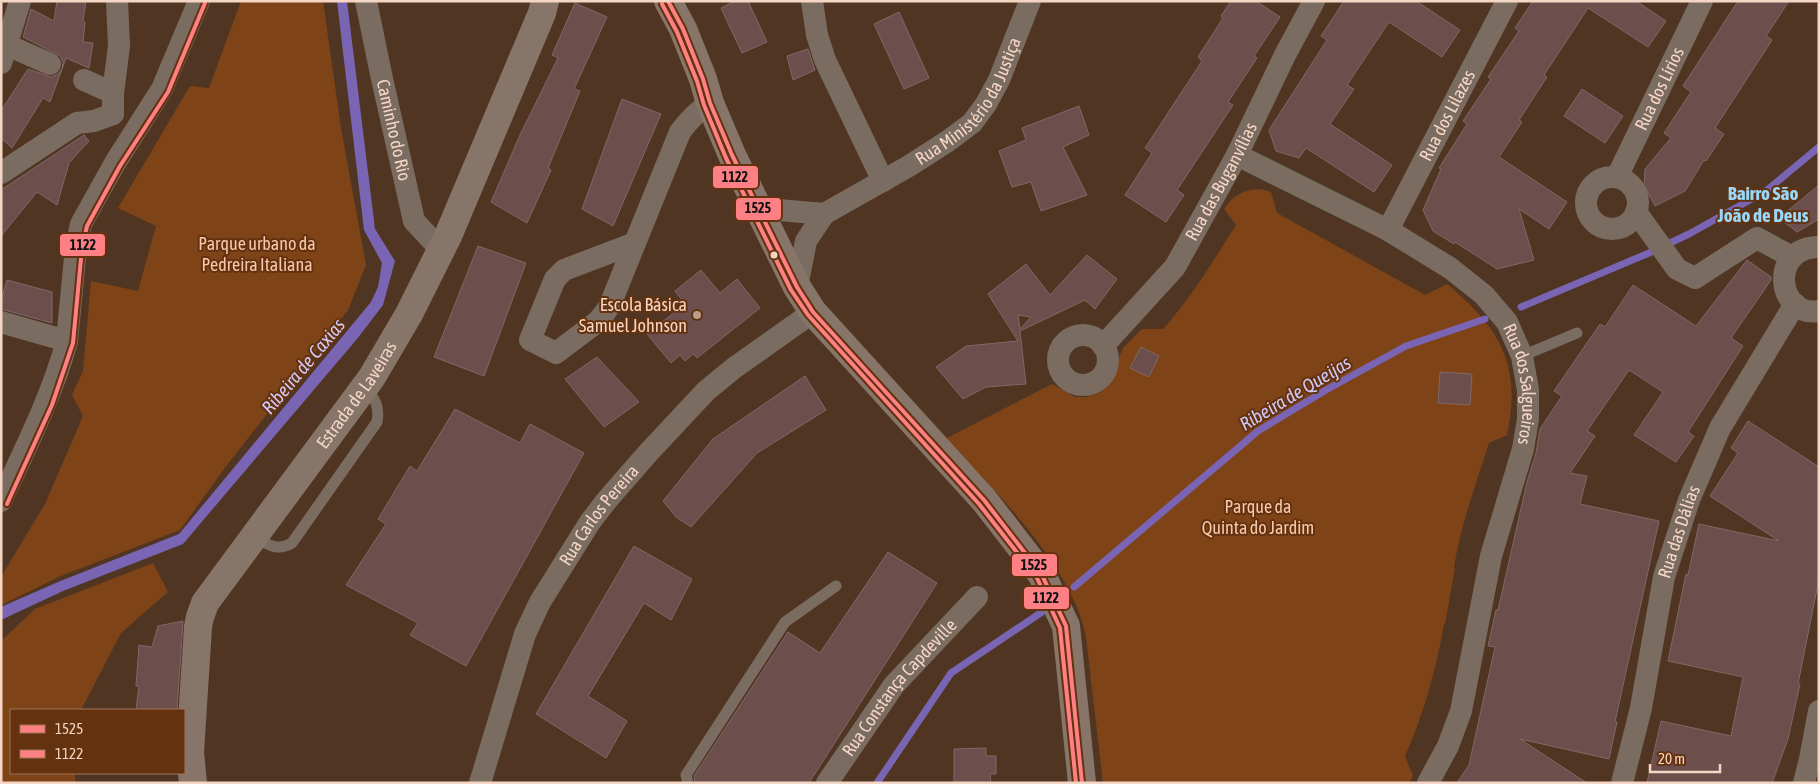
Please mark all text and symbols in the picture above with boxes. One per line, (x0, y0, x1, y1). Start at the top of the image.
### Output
street label: Rua Ministério da Justiça (911, 34, 1025, 169)
street label: Rua dos Lírios (1630, 44, 1688, 134)
street label: Rua dos Lilazes (1415, 66, 1479, 164)
street label: Caminho do Rio (373, 77, 416, 183)
street label: Rua das Buganvílias (1181, 119, 1261, 244)
line badge: 1122 (712, 165, 759, 189)
text: 1122 (722, 169, 749, 185)
district label: Bairro São João de Deus (1717, 182, 1809, 226)
line badge: 1525 (735, 197, 782, 221)
text: 1525 (745, 200, 772, 216)
line badge: 1122 (59, 233, 106, 257)
park label: Parque urbano da Pedreira Italiana (198, 233, 316, 275)
text: 1122 (70, 237, 97, 253)
unlabelled marker (769, 250, 779, 260)
place label: Escola Básica Samuel Johnson (579, 294, 687, 336)
marker: Escola Básica Samuel Johnson (691, 309, 703, 321)
water label: Ribeira de Caxias (257, 314, 349, 418)
street label: Rua dos Salgueiros (1499, 320, 1539, 446)
street label: Estrada de Laveiras (312, 337, 401, 452)
water label: Ribeira de Queijas (1235, 351, 1355, 435)
street label: Rua Carlos Pereira (555, 460, 643, 569)
street label: Rua das Dálias (1653, 482, 1704, 581)
park label: Parque da Quinta do Jardim (1202, 496, 1314, 538)
line badge: 1525 (1011, 553, 1058, 577)
text: 1525 (1021, 557, 1048, 573)
line badge: 1122 (1023, 586, 1070, 610)
text: 1122 (1033, 590, 1060, 606)
street label: Rua Constança Capdeville (837, 614, 961, 760)
legend (10, 709, 185, 774)
text: 1525 (55, 720, 83, 737)
scale bar (1650, 742, 1720, 774)
text: 1122 (55, 745, 83, 762)
text: 20 m (1658, 750, 1685, 767)

